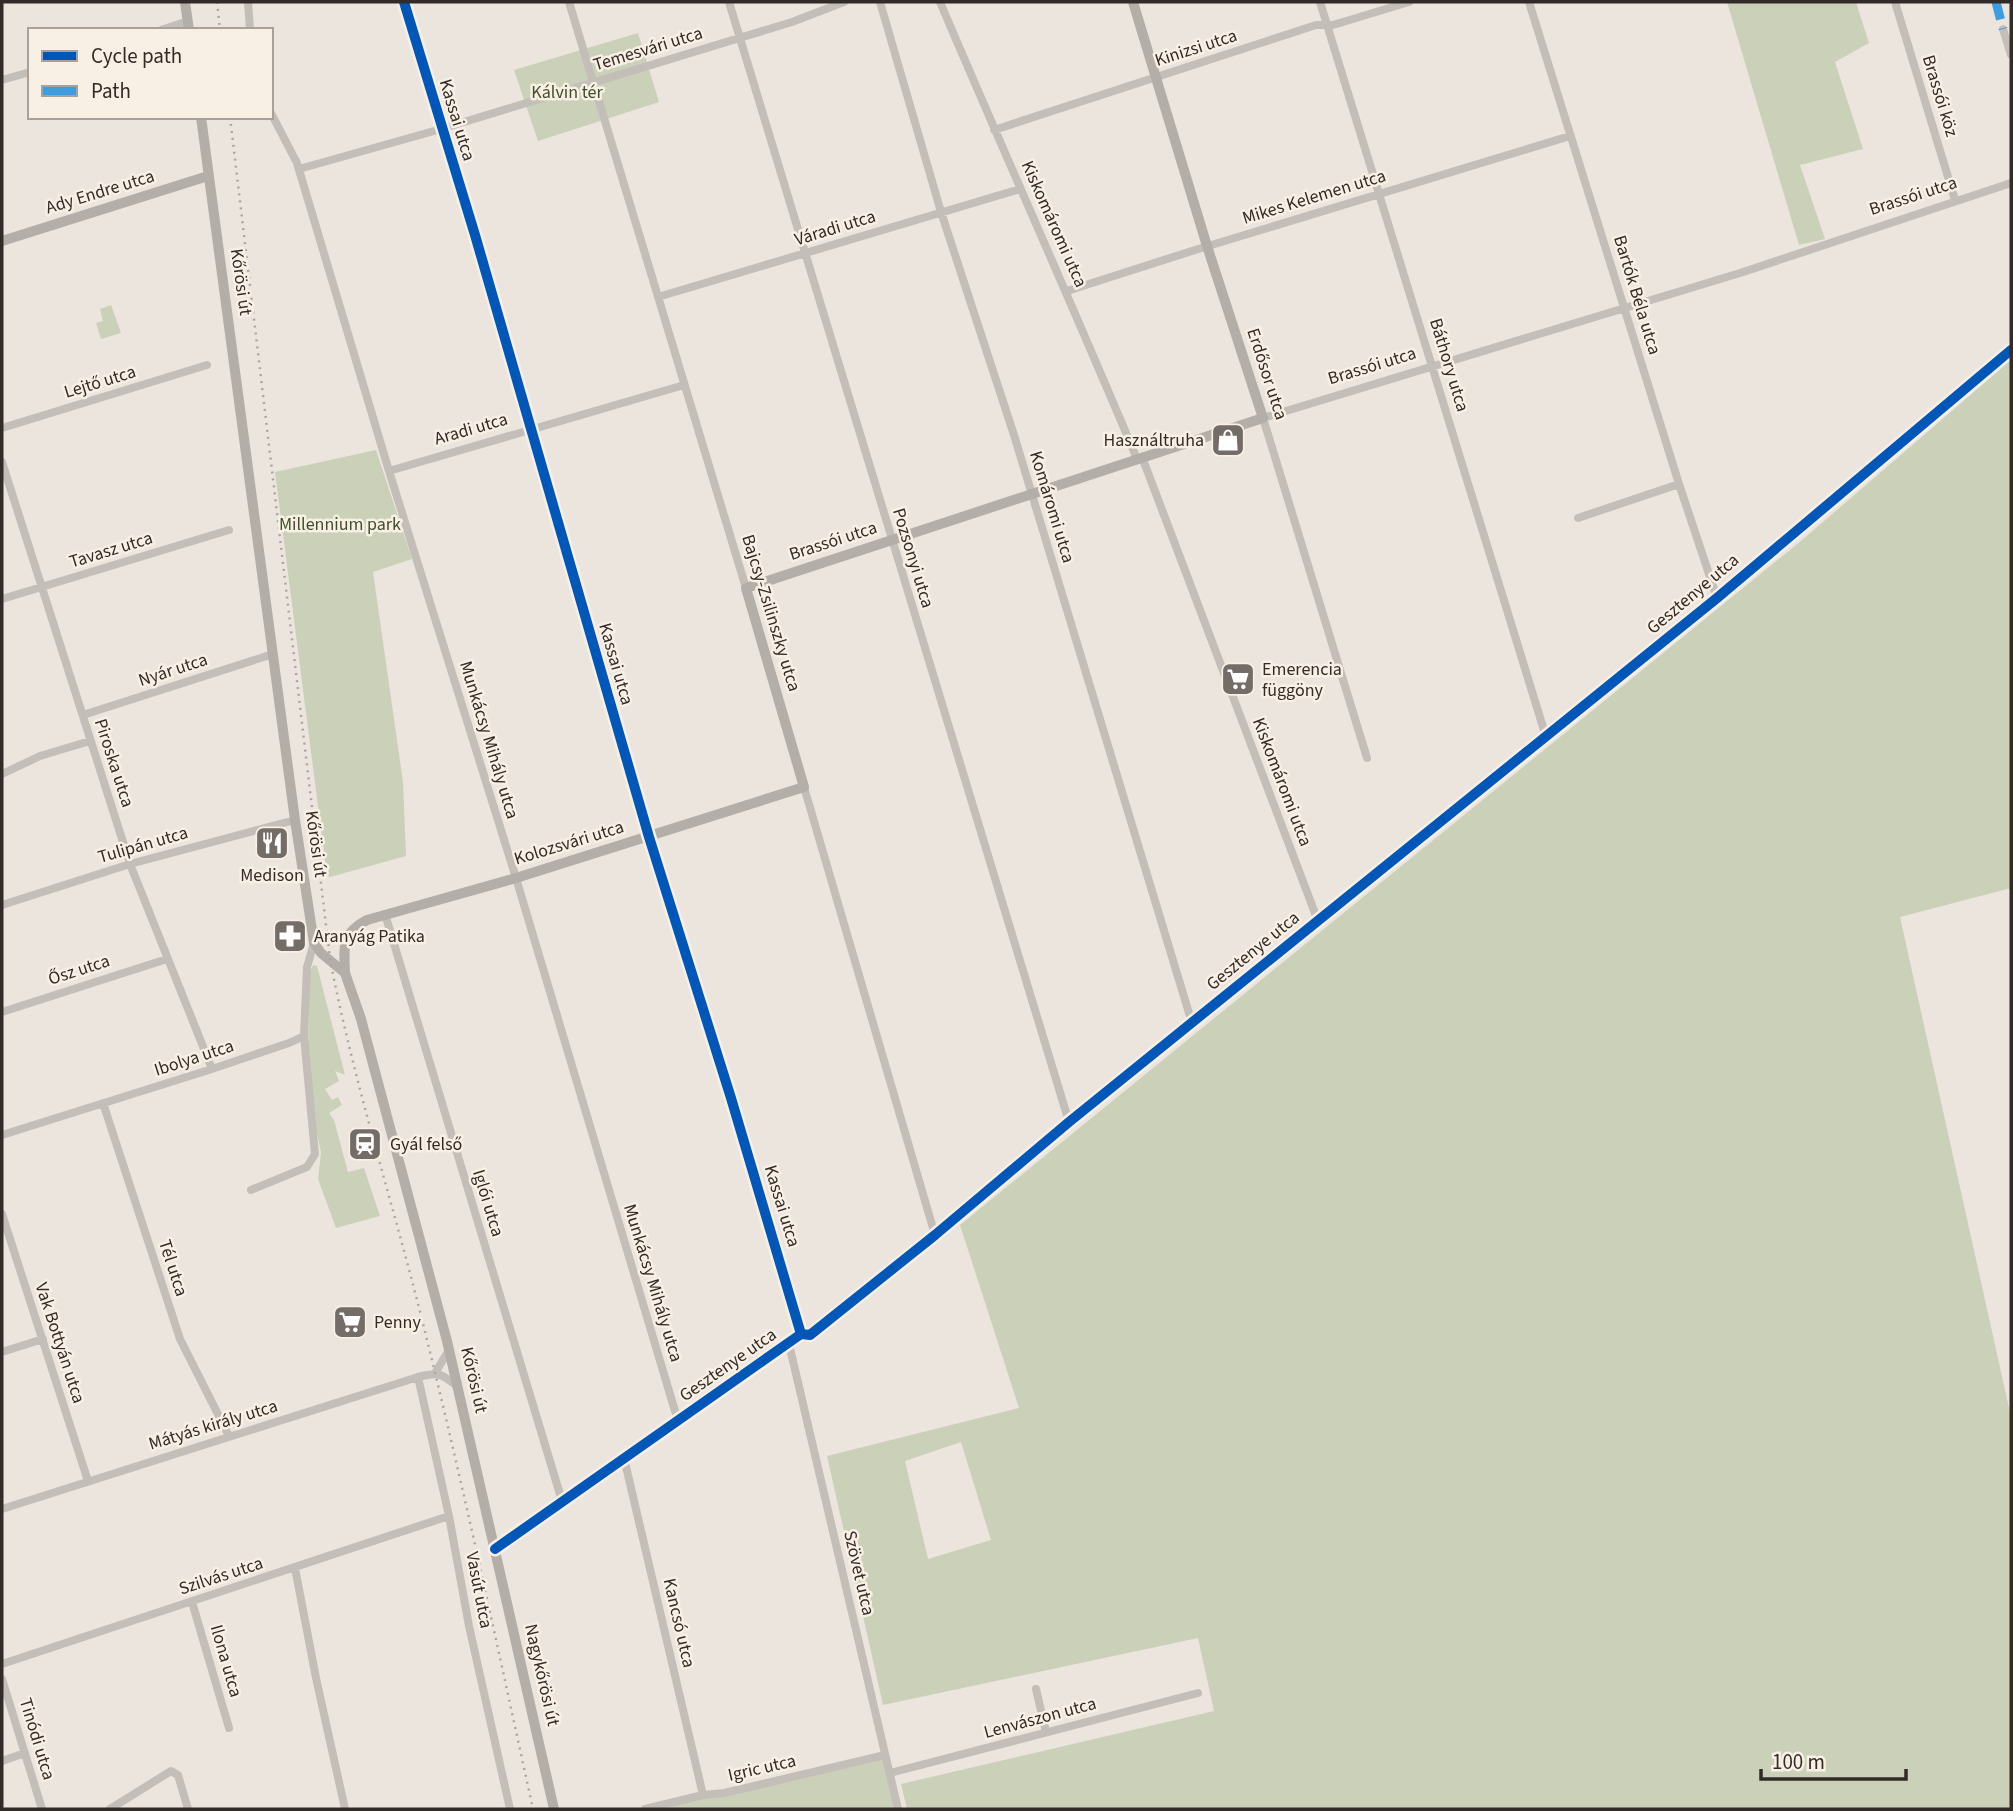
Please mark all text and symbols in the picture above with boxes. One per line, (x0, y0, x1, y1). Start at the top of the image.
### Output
street label: Temesvári utca (590, 21, 706, 77)
street label: Kinizsi utca (1152, 23, 1240, 73)
legend (28, 28, 273, 119)
text: Cycle path (91, 41, 182, 71)
street label: Brassói köz (1916, 52, 1964, 140)
text: Path (91, 76, 131, 106)
street label: Kassai utca (433, 76, 481, 164)
park label: Kálvin tér (531, 80, 603, 105)
street label: Kiskomáromi utca (1015, 157, 1093, 291)
street label: Mikes Kelemen utca (1239, 163, 1389, 231)
street label: Ady Endre utca (43, 164, 157, 220)
street label: Brassói utca (1866, 170, 1960, 222)
street label: Váradi utca (791, 204, 879, 252)
street label: Bartók Béla utca (1607, 232, 1667, 358)
street label: Kőrösi út (224, 247, 258, 317)
street label: Báthory utca (1423, 315, 1475, 415)
street label: Erdősor utca (1240, 325, 1294, 423)
street label: Brassói utca (1325, 341, 1419, 391)
street label: Lejtő utca (61, 359, 139, 405)
street label: Aradi utca (431, 407, 511, 451)
shop icon: Használtruha (1209, 421, 1247, 459)
place label: Használtruha (1104, 428, 1204, 453)
street label: Komáromi utca (1023, 448, 1081, 566)
street label: Pozsonyi utca (886, 505, 940, 611)
park label: Millennium park (279, 512, 401, 537)
street label: Brassói utca (786, 515, 880, 567)
street label: Tavasz utca (66, 525, 156, 575)
street label: Bajcsy-Zsilinszky utca (735, 531, 807, 695)
street label: Gesztenye utca (1642, 548, 1744, 640)
street label: Kassai utca (592, 620, 640, 708)
street label: Nyár utca (135, 647, 211, 693)
place label: Emerencia függöny (1262, 657, 1342, 703)
street label: Munkácsy Mihály utca (453, 658, 525, 822)
supermarket icon: Emerencia függöny (1219, 660, 1257, 698)
street label: Kiskomáromi utca (1246, 714, 1318, 850)
street label: Piroska utca (88, 715, 140, 811)
street label: Kőrösi út (299, 809, 333, 879)
street label: Kolozsvári utca (511, 814, 627, 872)
street label: Tulipán utca (95, 820, 191, 870)
restaurant icon: Medison (253, 824, 291, 862)
place label: Medison (240, 863, 304, 888)
street label: Gesztenye utca (1201, 906, 1305, 996)
pharmacy icon: Aranyág Patika (271, 917, 309, 955)
place label: Aranyág Patika (314, 924, 425, 949)
street label: Ősz utca (45, 948, 113, 992)
street label: Ibolya utca (151, 1033, 237, 1083)
station icon: Gyál felső (346, 1125, 384, 1163)
place label: Gyál felső (390, 1132, 462, 1157)
street label: Kassai utca (758, 1162, 806, 1250)
street label: Iglói utca (466, 1166, 510, 1240)
street label: Munkácsy Mihály utca (617, 1201, 689, 1365)
street label: Tél utca (152, 1236, 194, 1300)
street label: Vak Bottyán utca (29, 1279, 91, 1407)
supermarket icon: Penny (331, 1303, 369, 1341)
place label: Penny (374, 1310, 421, 1335)
street label: Gesztenye utca (674, 1322, 782, 1408)
street label: Kőrösi út (454, 1344, 494, 1416)
street label: Mátyás király utca (145, 1393, 281, 1457)
street label: Szövet utca (837, 1528, 881, 1618)
street label: Vasút utca (459, 1549, 499, 1631)
street label: Szilvás utca (176, 1551, 266, 1601)
street label: Kancsó utca (657, 1576, 701, 1670)
street label: Nagykőrösi út (518, 1621, 566, 1729)
street label: Ilona utca (204, 1622, 248, 1700)
street label: Lenvászon utca (981, 1691, 1099, 1745)
street label: Tinódi utca (13, 1695, 61, 1783)
scale bar (1761, 1738, 1906, 1782)
text: 100 m (1772, 1747, 1825, 1777)
street label: Igric utca (726, 1748, 798, 1788)

